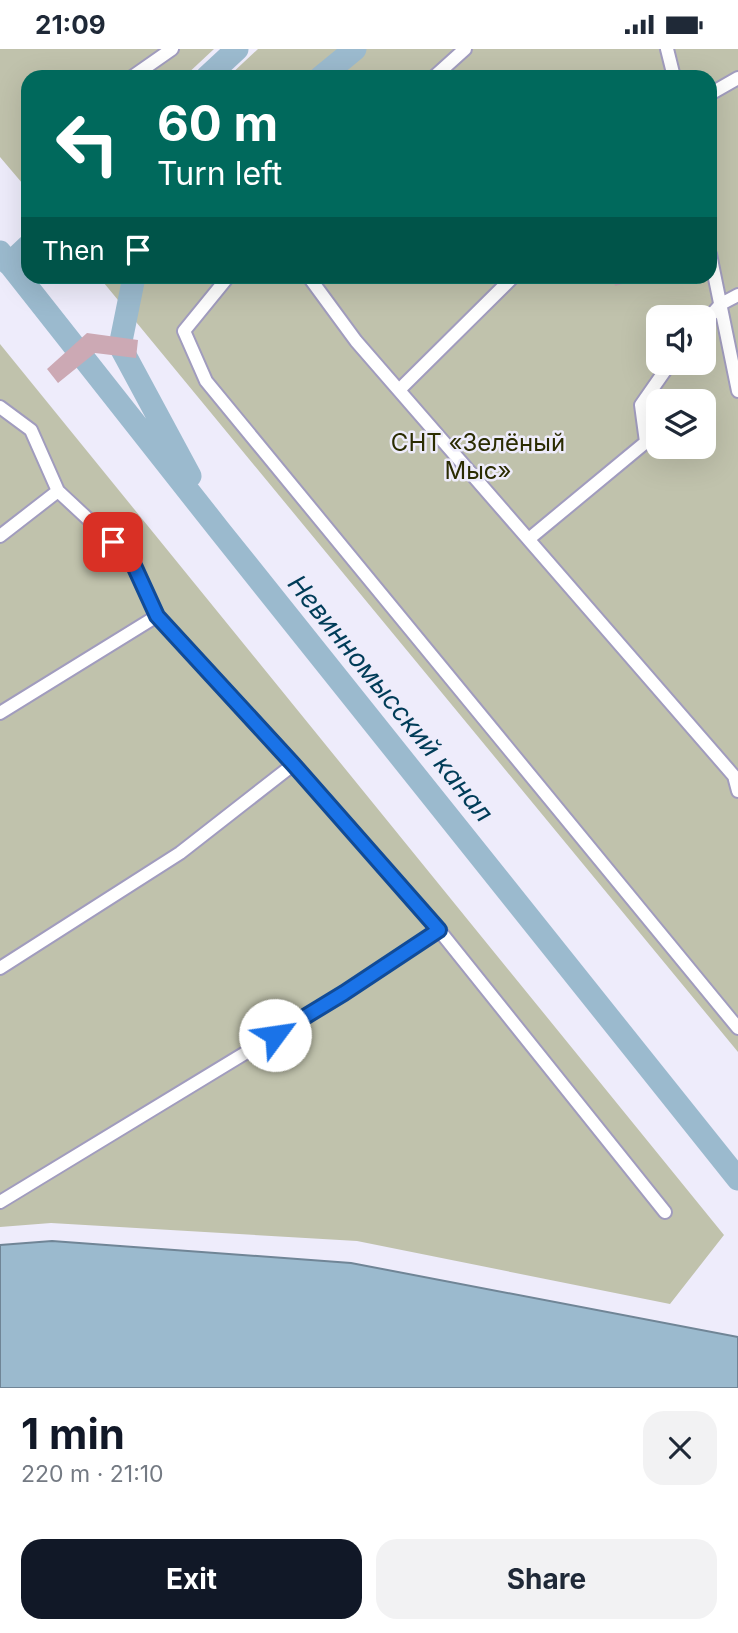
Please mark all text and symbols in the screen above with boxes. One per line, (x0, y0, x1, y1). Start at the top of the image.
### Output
text: 21:09 (35, 9, 106, 40)
text: 60 m (157, 94, 278, 153)
icon: left (42, 98, 133, 189)
text: Turn left (157, 154, 282, 193)
icon: arrive (119, 231, 157, 269)
text: Then (42, 235, 105, 266)
map controls (646, 305, 716, 459)
button: sound (646, 305, 716, 375)
button: layers (646, 389, 716, 459)
park label: СНТ «Зелёный Мыс» (391, 428, 565, 485)
pin (83, 512, 143, 572)
icon: arrive (94, 523, 132, 561)
water label: Невинномысский канал (282, 568, 500, 828)
position arrow (238, 998, 312, 1072)
text: 1 min (21, 1408, 125, 1459)
button: close (643, 1411, 717, 1485)
text: 220 m · 21:10 (21, 1460, 164, 1488)
button: Exit (21, 1539, 362, 1619)
button: Share (376, 1539, 717, 1619)

